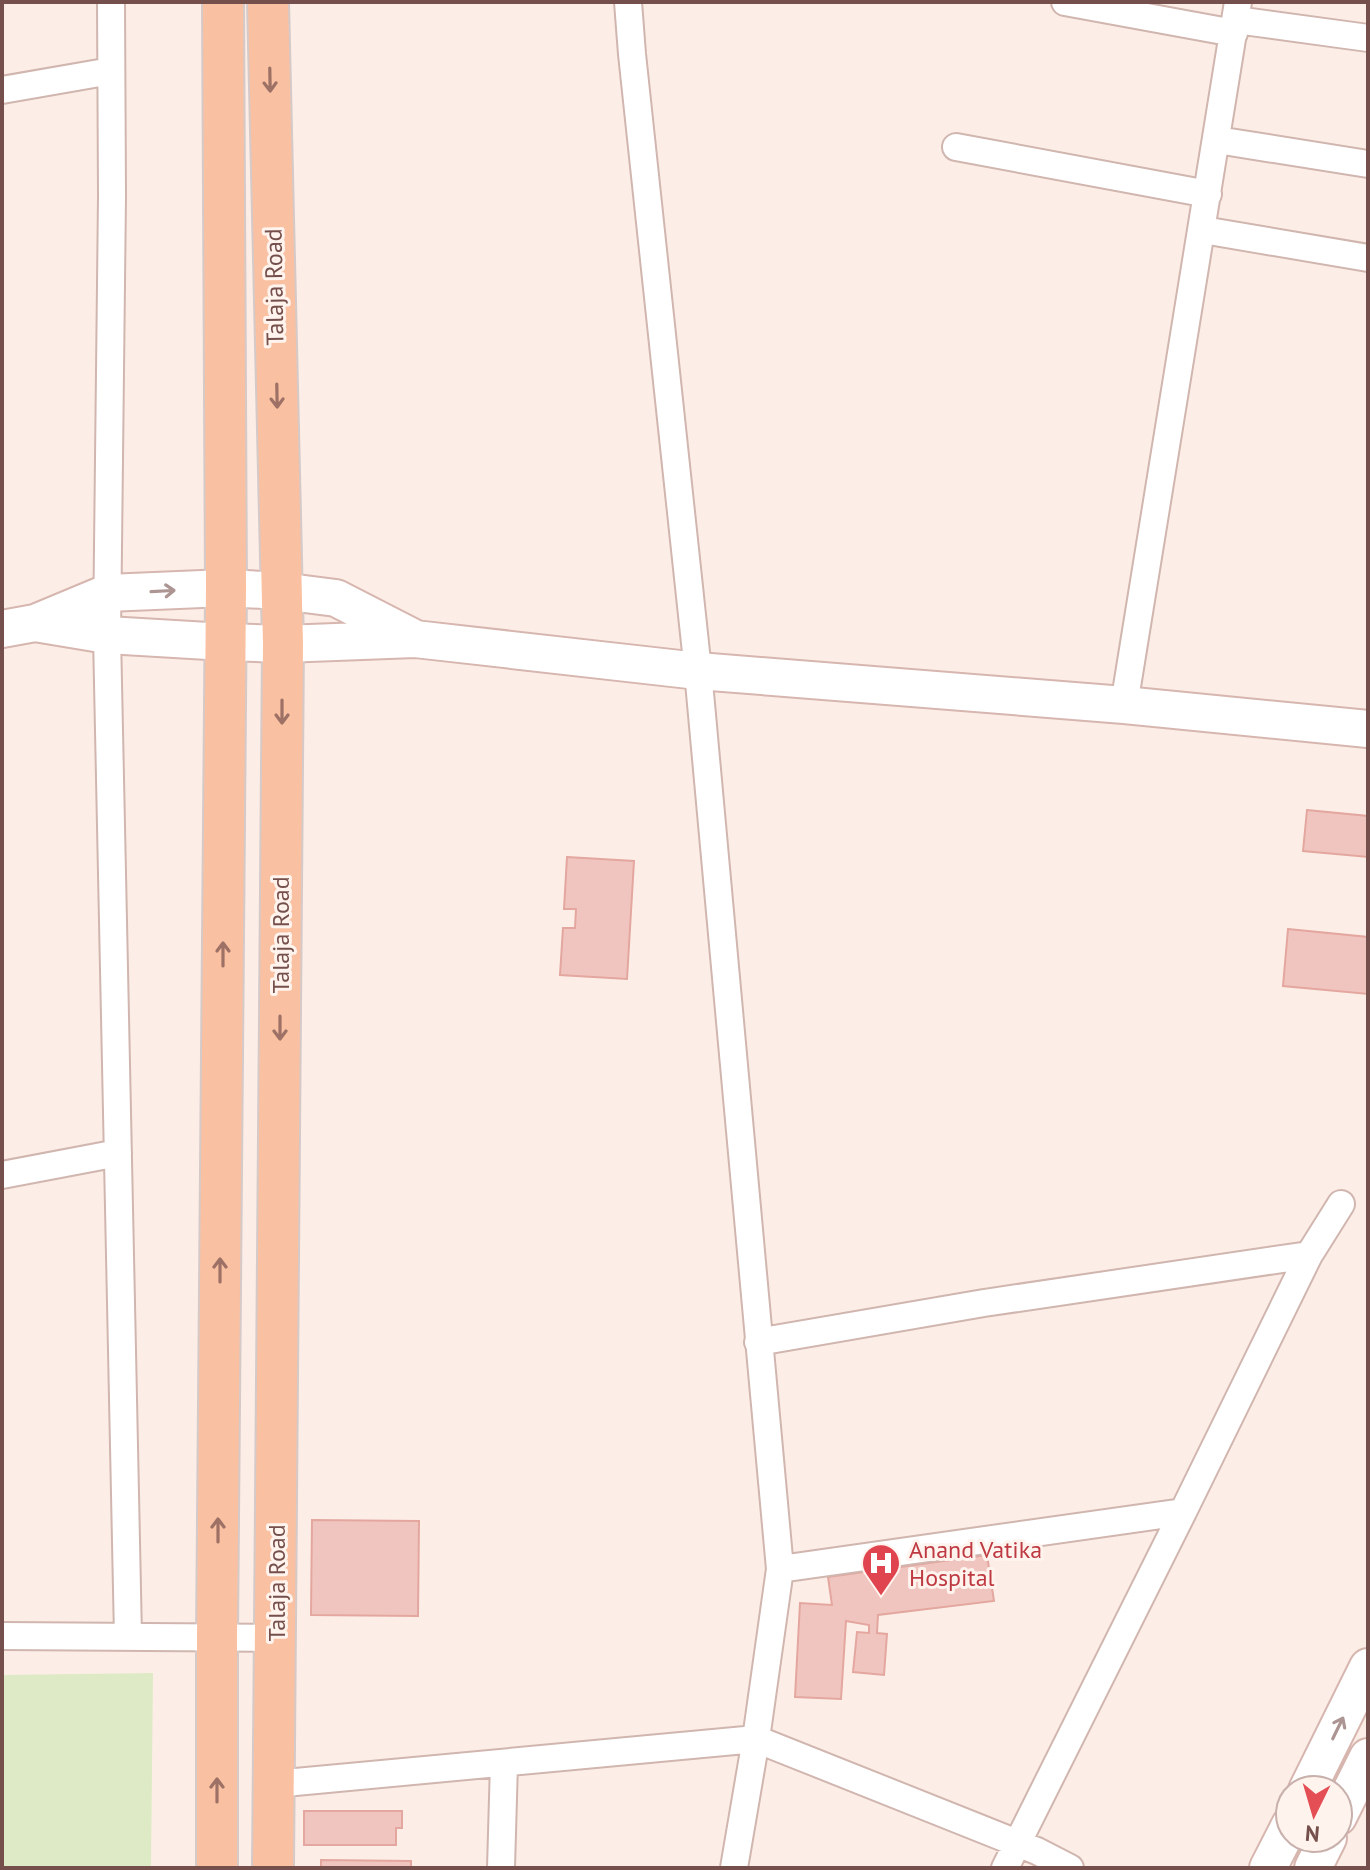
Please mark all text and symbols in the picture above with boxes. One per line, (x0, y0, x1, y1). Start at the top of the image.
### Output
one-way arrow (262, 66, 277, 93)
street label: Talaja Road (257, 228, 291, 346)
one-way arrow (269, 382, 285, 409)
one-way arrow (149, 583, 176, 598)
one-way arrow (274, 698, 290, 725)
street label: Talaja Road (265, 876, 296, 994)
one-way arrow (215, 941, 231, 968)
one-way arrow (272, 1014, 288, 1041)
one-way arrow (212, 1257, 228, 1284)
one-way arrow (210, 1517, 226, 1544)
street label: Talaja Road (261, 1524, 292, 1642)
place label: Anand Vatika Hospital (909, 1534, 1042, 1593)
hospital icon: Anand Vatika Hospital (860, 1542, 902, 1597)
one-way arrow (1330, 1717, 1346, 1741)
north arrow (1274, 1774, 1354, 1854)
one-way arrow (209, 1777, 225, 1804)
text: N (1304, 1819, 1321, 1849)

